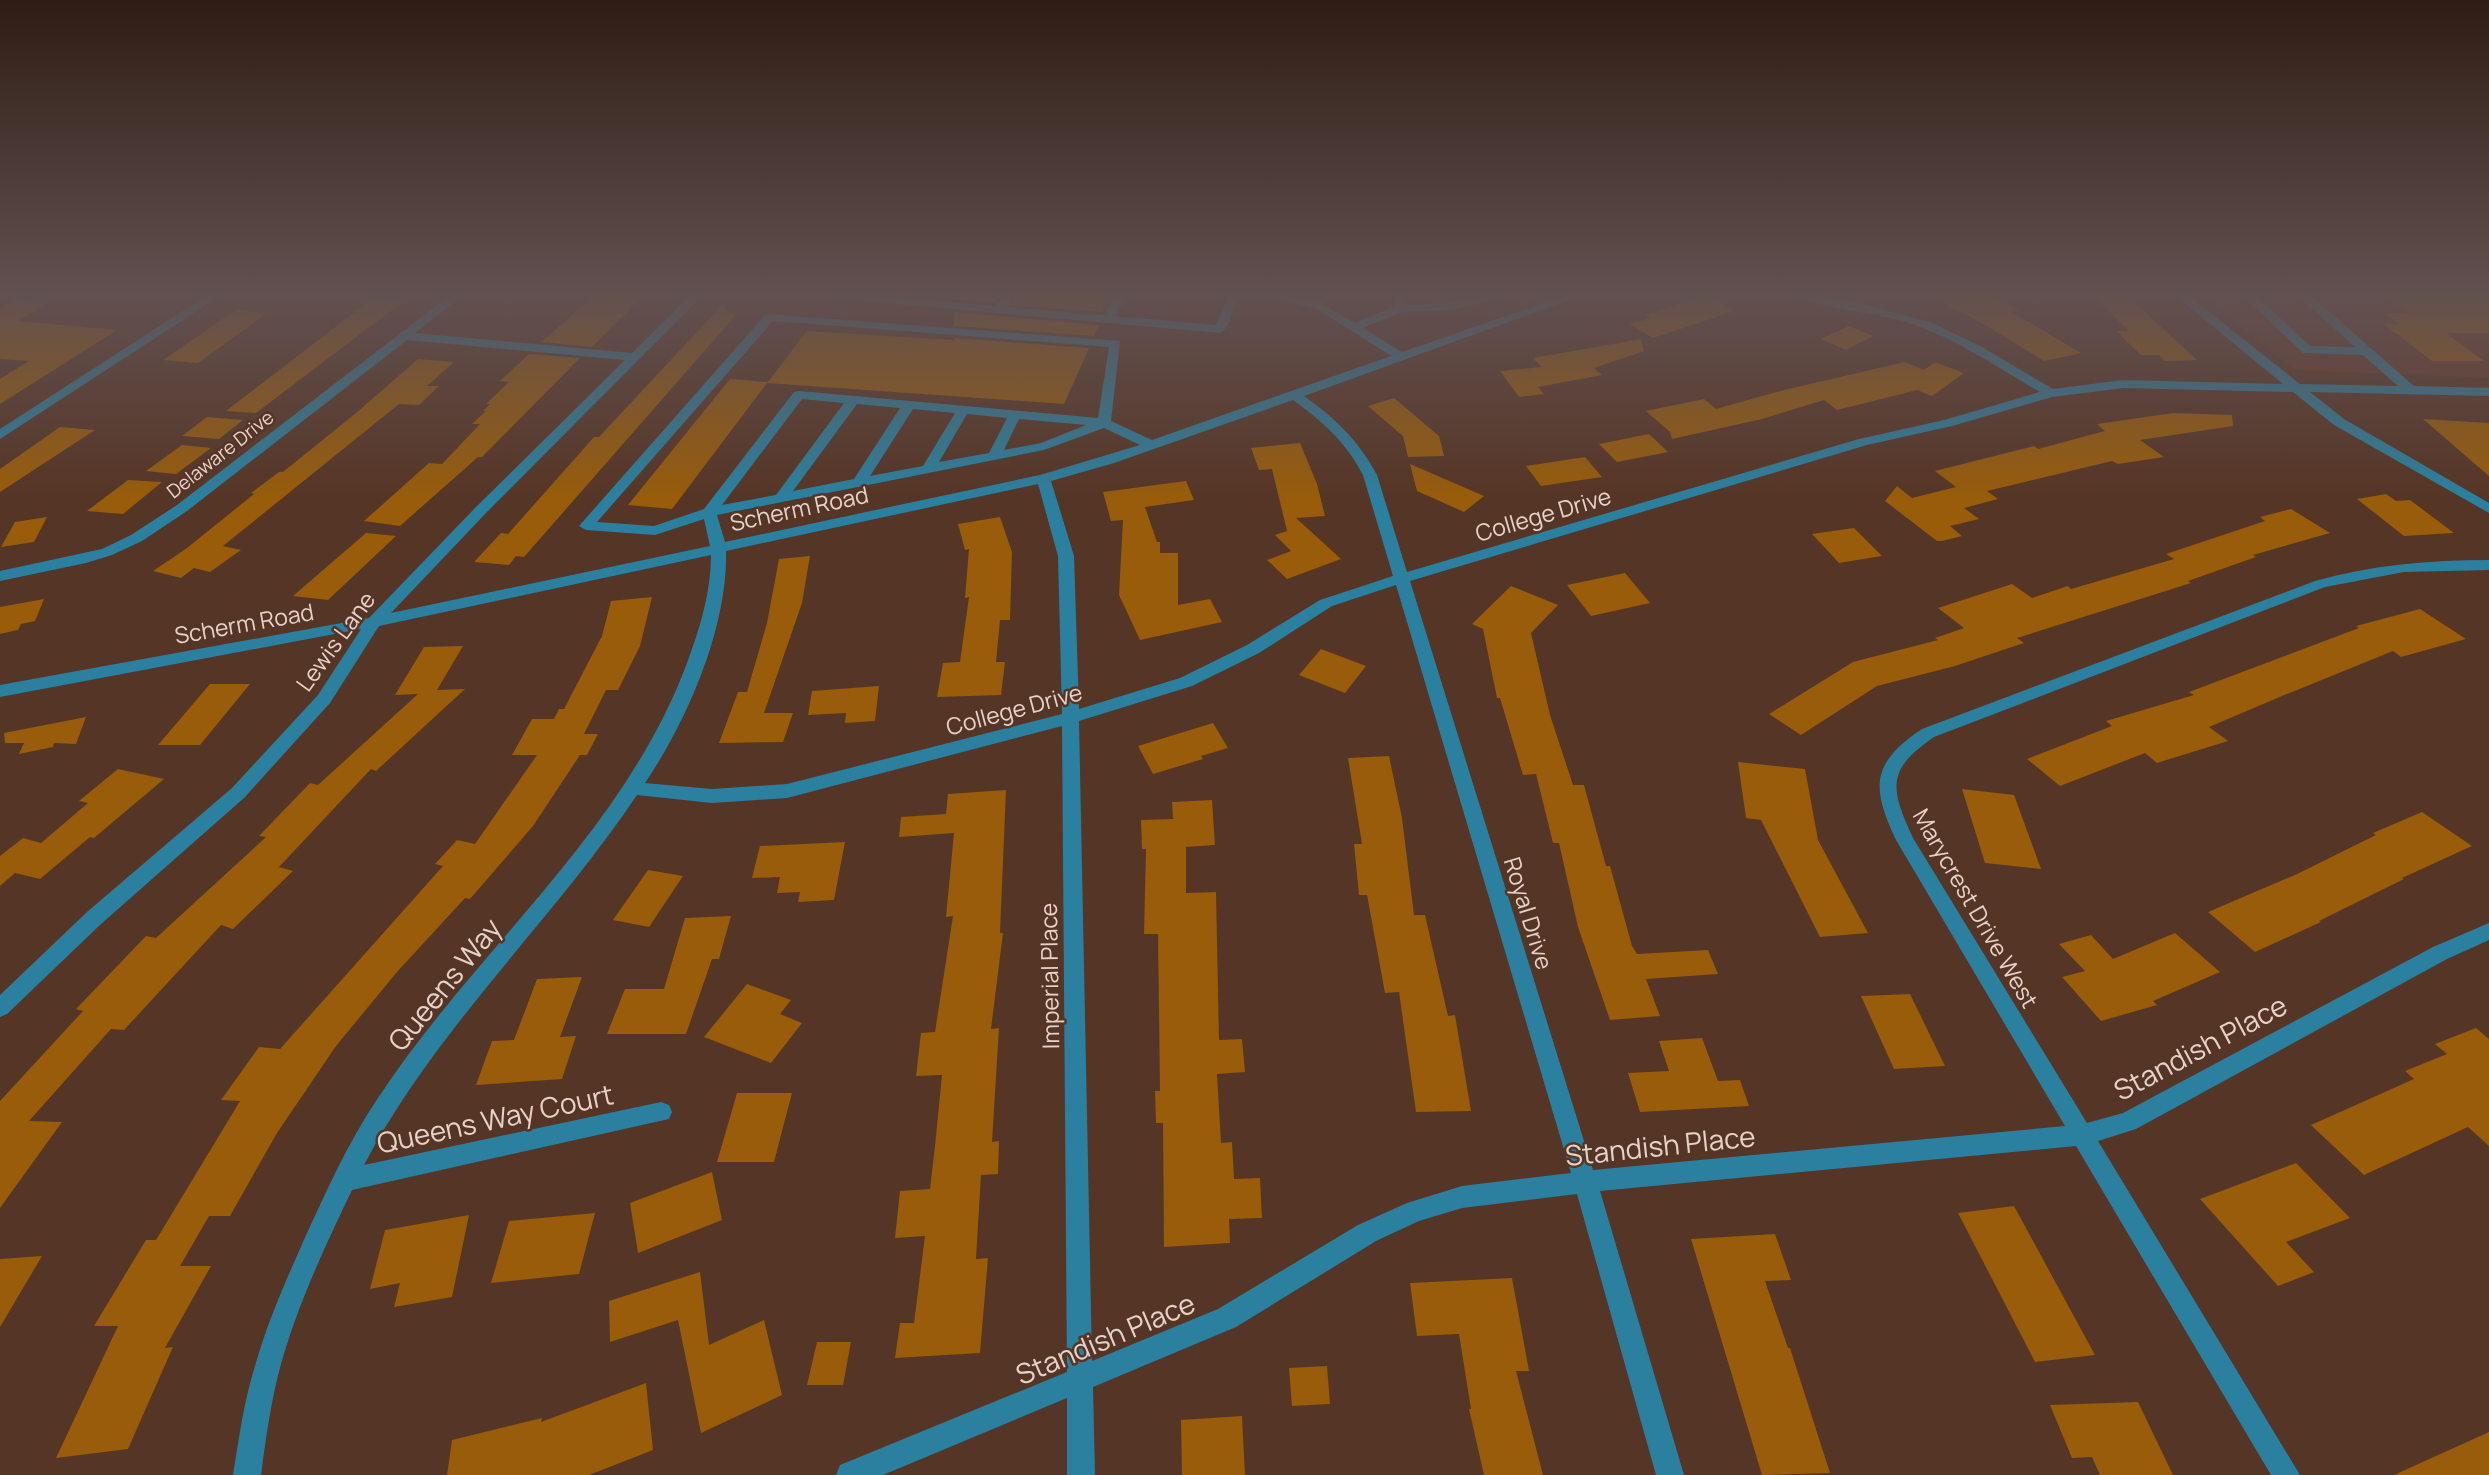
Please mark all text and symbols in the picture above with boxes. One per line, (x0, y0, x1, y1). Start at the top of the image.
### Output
street label: Delaware Drive (161, 404, 279, 504)
street label: Scherm Road (727, 478, 871, 538)
street label: College Drive (1471, 479, 1615, 549)
street label: Lewis Lane (288, 585, 382, 697)
street label: Scherm Road (172, 595, 316, 651)
street label: College Drive (942, 675, 1086, 743)
street label: Marycrest Drive West (1906, 802, 2046, 1014)
street label: Royal Drive (1497, 853, 1561, 973)
street label: Imperial Place (1032, 903, 1066, 1049)
street label: Queens Way (379, 909, 509, 1058)
street label: Standish Place (2107, 985, 2293, 1109)
street label: Queens Way Court (373, 1074, 617, 1162)
street label: Standish Place (1563, 1116, 1757, 1174)
street label: Standish Place (1010, 1283, 1200, 1393)

